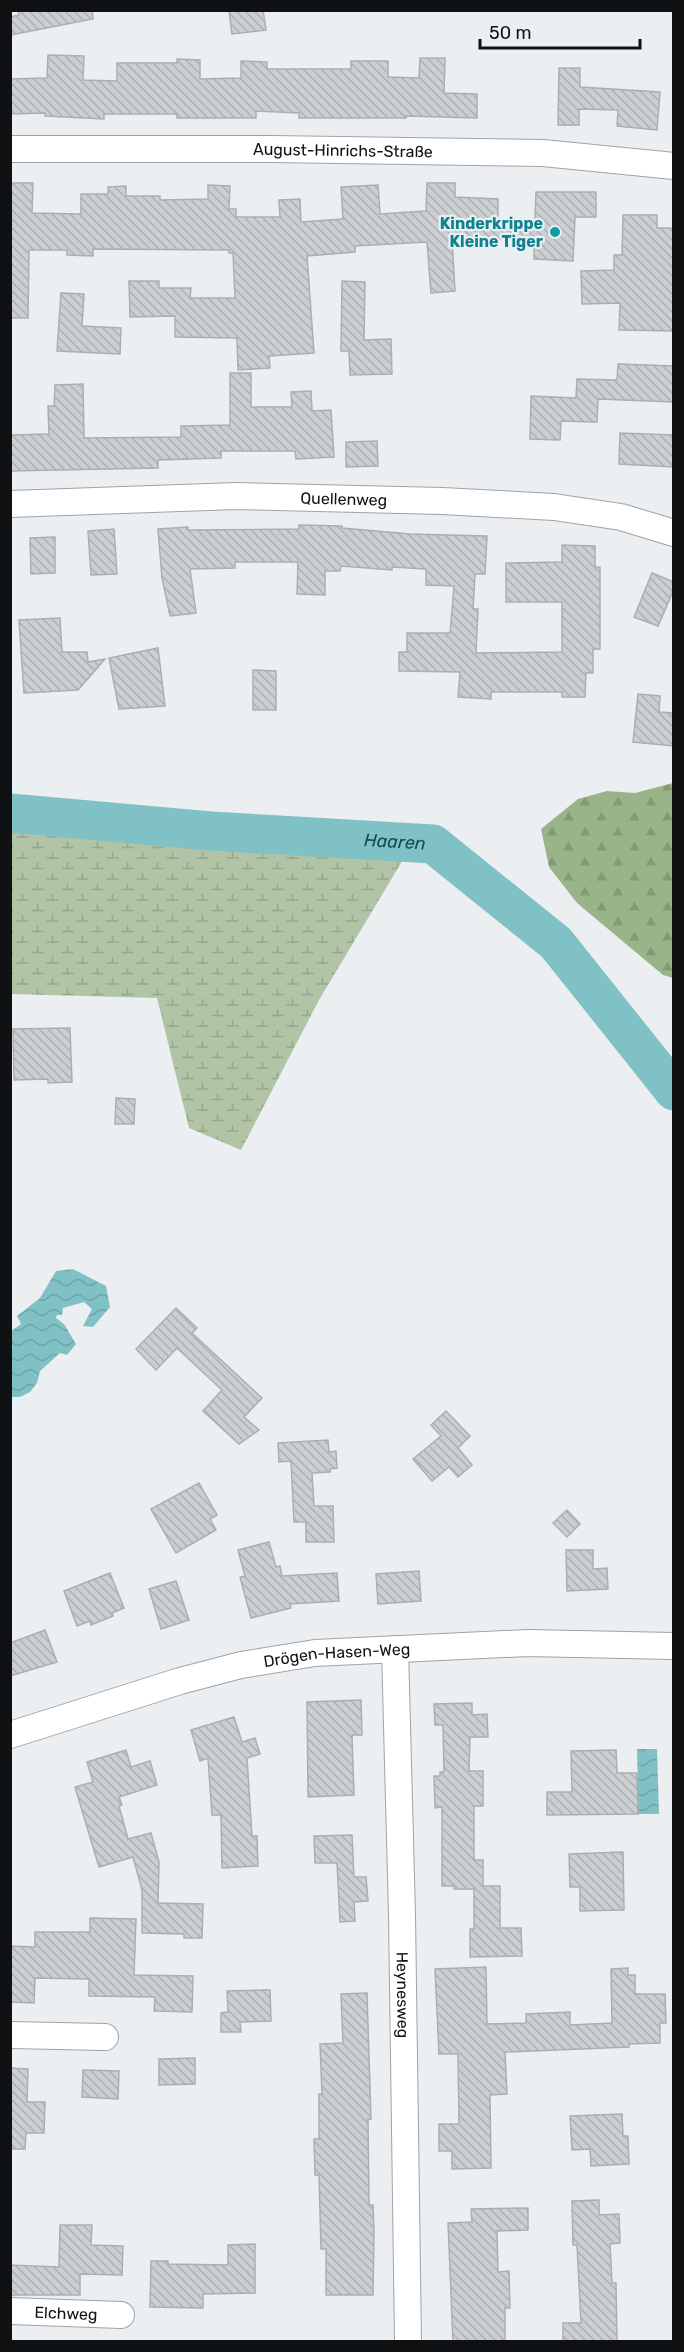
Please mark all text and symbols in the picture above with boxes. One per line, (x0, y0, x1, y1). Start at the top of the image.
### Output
scale bar (480, 12, 640, 50)
text: 50 m (489, 22, 532, 44)
street label: August-Hinrichs-Straße (253, 140, 433, 161)
place label: Kinderkrippe Kleine Tiger (440, 214, 544, 251)
marker: Kinderkrippe Kleine Tiger (548, 225, 562, 239)
street label: Quellenweg (300, 488, 388, 509)
water label: Haaren (363, 829, 426, 855)
street label: Drögen-Hasen-Weg (262, 1639, 411, 1671)
street label: Heynesweg (393, 1951, 413, 2038)
street label: Elchweg (34, 2302, 98, 2324)

